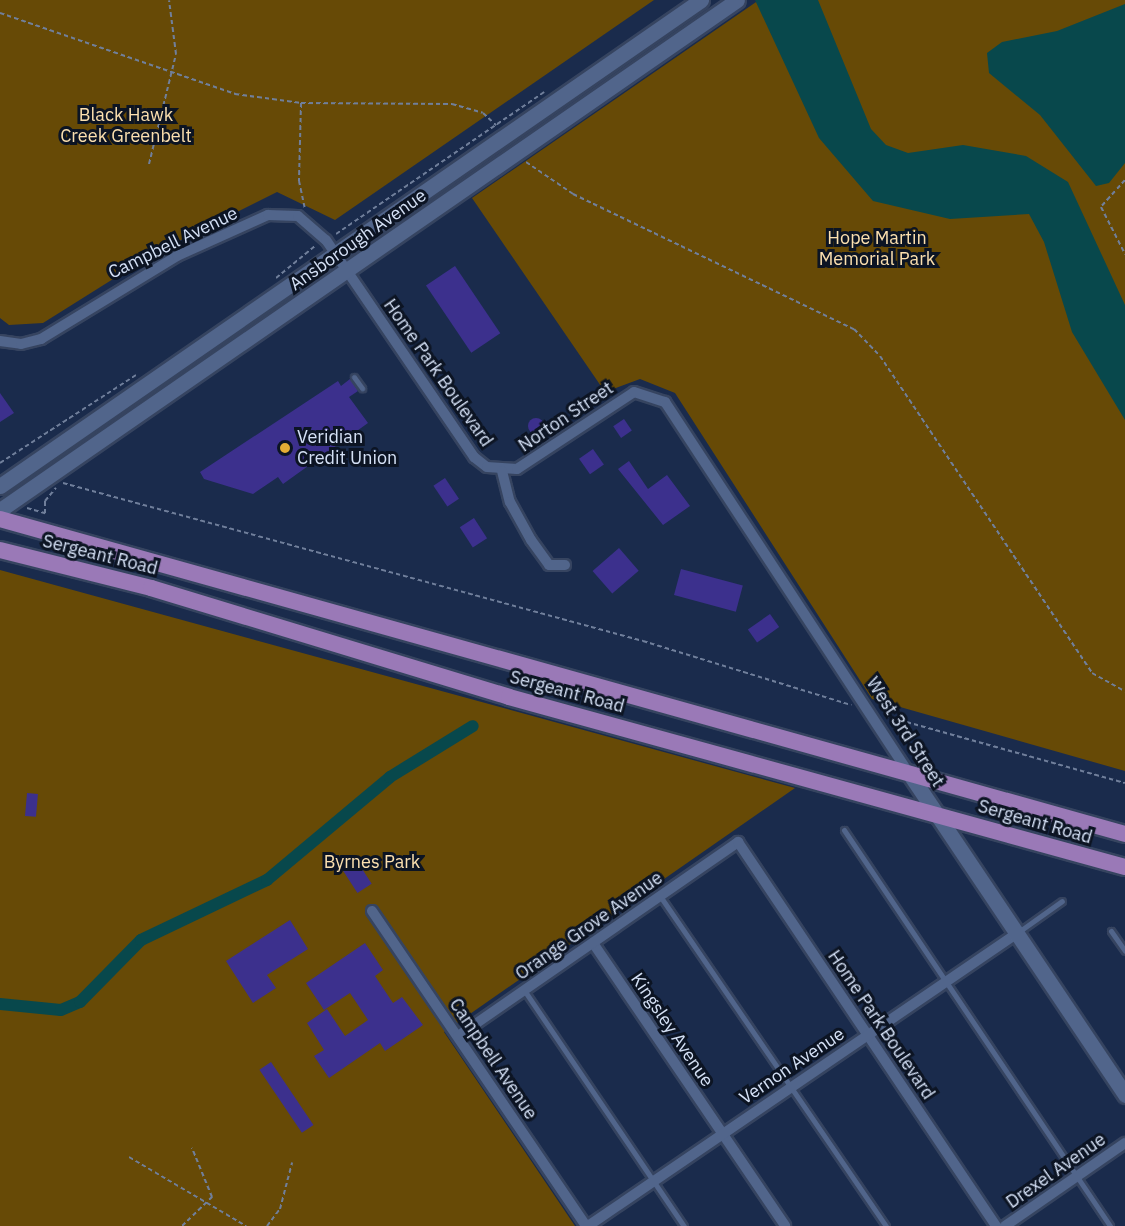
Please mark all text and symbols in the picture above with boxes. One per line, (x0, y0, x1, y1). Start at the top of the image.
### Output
park label: Black Hawk Creek Greenbelt (60, 105, 192, 148)
street label: Ansborough Avenue (285, 185, 431, 295)
street label: Campbell Avenue (105, 202, 241, 284)
park label: Hope Martin Memorial Park (819, 228, 935, 270)
street label: Home Park Boulevard (379, 295, 497, 451)
street label: Norton Street (515, 377, 617, 457)
place label: Veridian Credit Union (297, 427, 397, 470)
marker: Veridian Credit Union (278, 441, 292, 455)
street label: Sergeant Road (40, 530, 160, 580)
street label: Sergeant Road (507, 666, 627, 718)
street label: West 3rd Street (862, 673, 948, 791)
street label: Sergeant Road (976, 795, 1094, 849)
park label: Byrnes Park (324, 851, 420, 873)
street label: Orange Grove Avenue (511, 867, 667, 985)
street label: Home Park Boulevard (823, 946, 939, 1104)
street label: Kingsley Avenue (626, 969, 718, 1091)
street label: Campbell Avenue (445, 994, 541, 1124)
street label: Vernon Avenue (735, 1023, 849, 1109)
street label: Drexel Avenue (1002, 1129, 1110, 1213)

